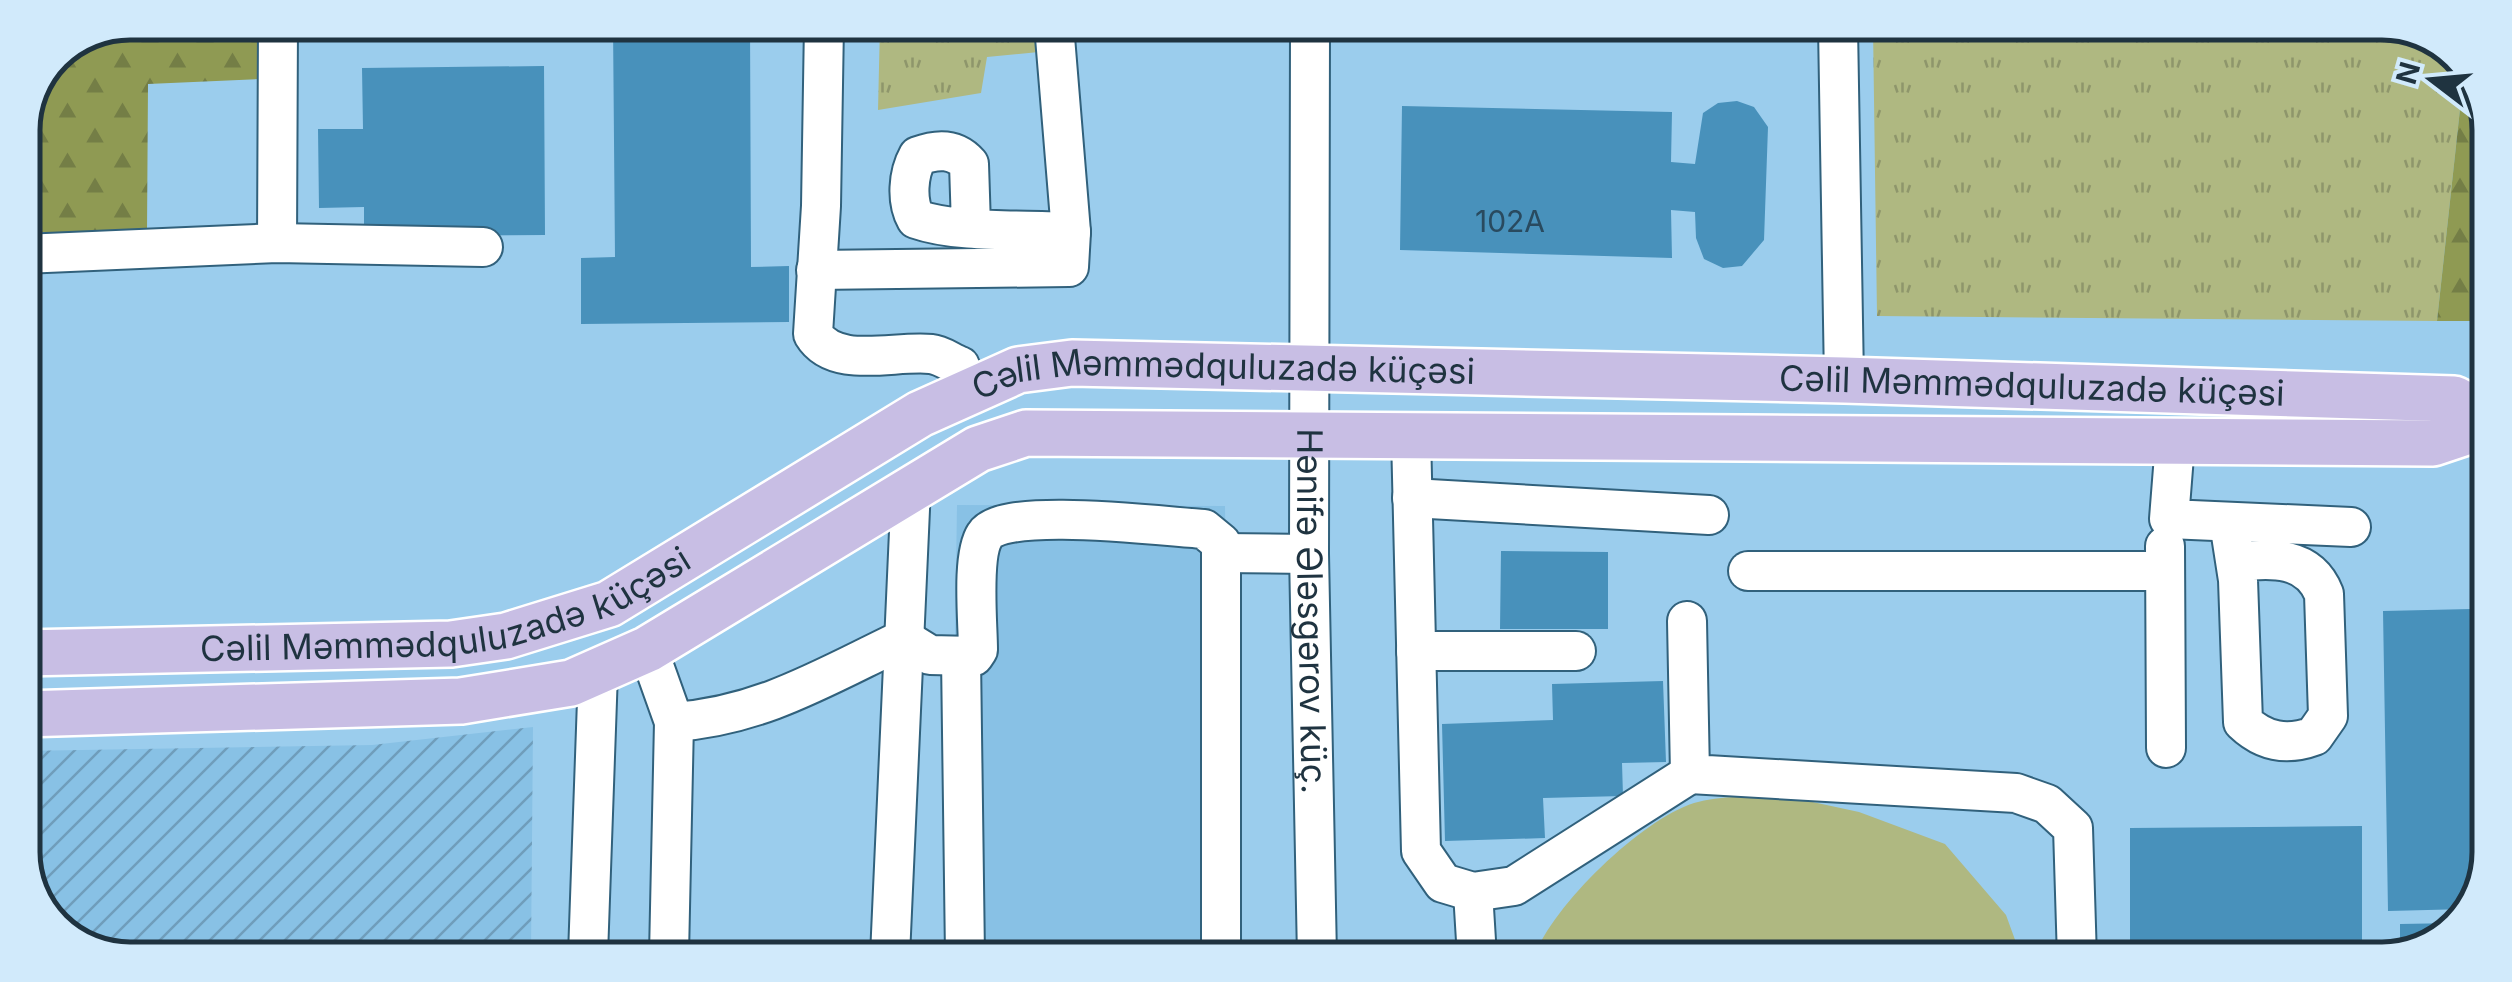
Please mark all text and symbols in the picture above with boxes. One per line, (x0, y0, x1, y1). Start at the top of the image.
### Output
north arrow (2382, 30, 2482, 130)
text: N (2389, 58, 2427, 88)
house number: 102A (1475, 203, 1545, 239)
street label: Cəlil Məmmədquluzadə küçəsi (965, 340, 1475, 408)
street label: Cəlil Məmmədquluzadə küçəsi (1779, 357, 2285, 414)
street label: Hənifə Ələsgərov küç. (1289, 428, 1336, 794)
street label: Cəlil Məmmədquluzadə küçəsi (200, 538, 697, 669)

